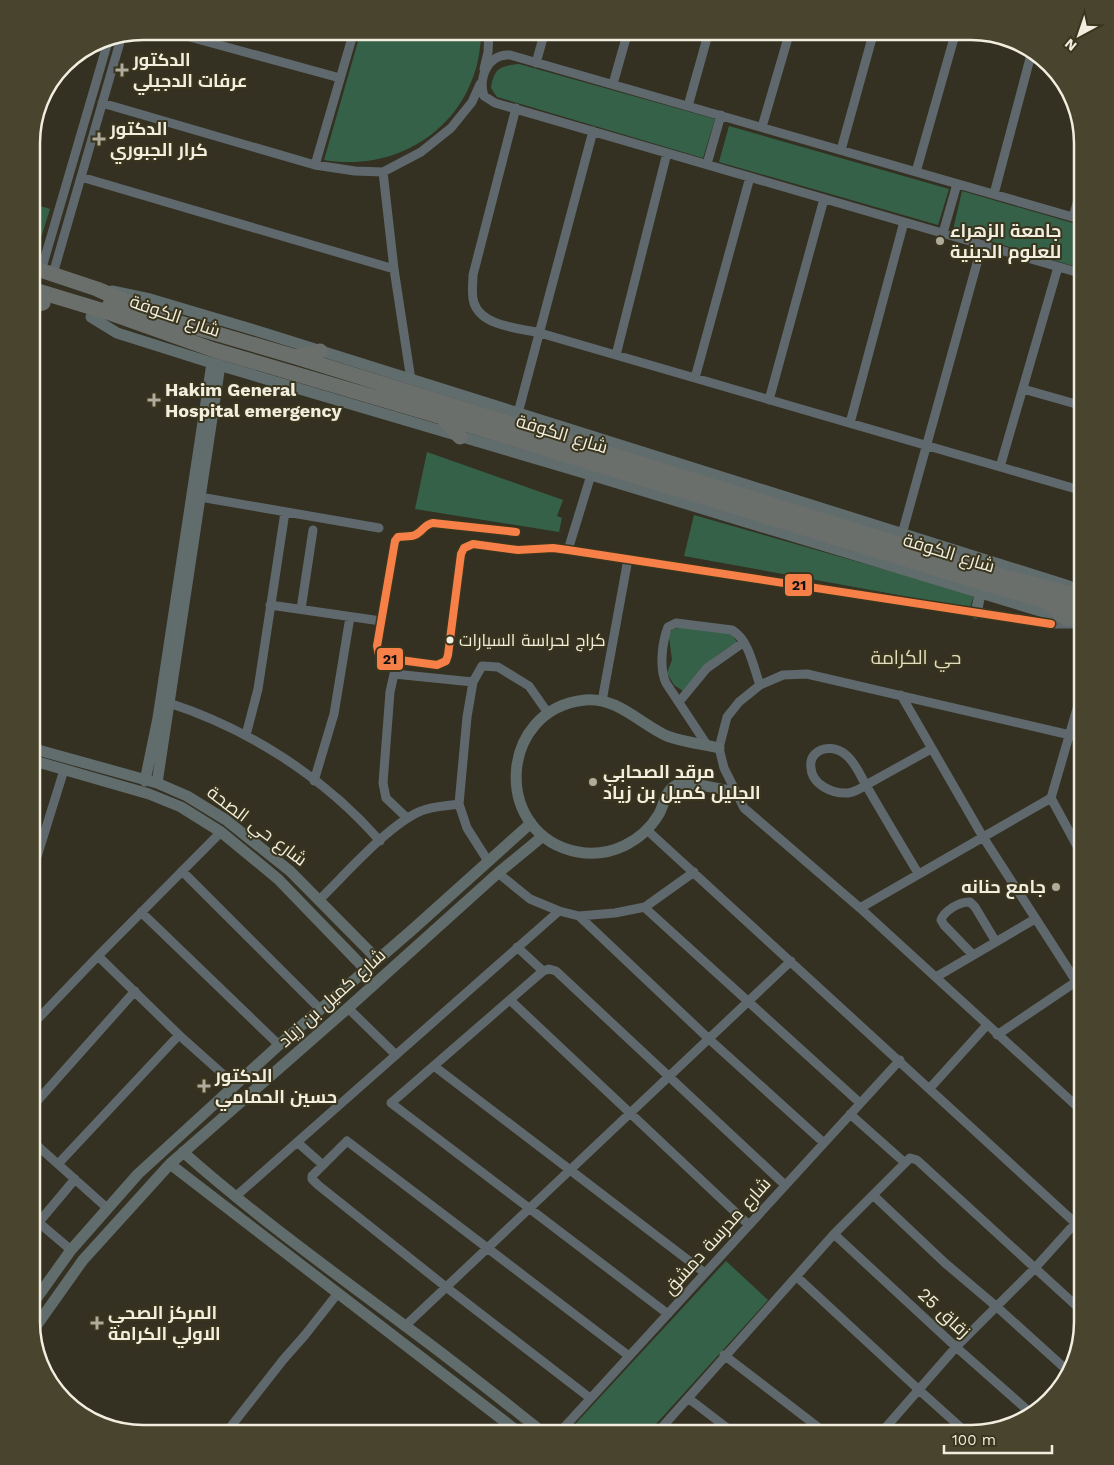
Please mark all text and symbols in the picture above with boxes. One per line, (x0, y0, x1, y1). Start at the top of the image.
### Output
north arrow (1054, 10, 1104, 60)
text: N (1062, 35, 1080, 54)
place label: الدكتور عرفات الدجيلي (132, 49, 247, 96)
marker: الدكتور عرفات الدجيلي (115, 63, 129, 77)
place label: الدكتور كرار الجبوري (109, 118, 208, 164)
marker: الدكتور كرار الجبوري (92, 132, 106, 146)
place label: جامعة الزهراء للعلوم الدينية (950, 220, 1062, 264)
marker: جامعة الزهراء للعلوم الدينية (934, 235, 946, 247)
street label: شارع الكوفة (126, 290, 223, 343)
place label: Hakim General Hospital emergency (165, 379, 342, 421)
marker: Hakim General Hospital emergency (147, 393, 161, 407)
street label: شارع الكوفة (513, 410, 610, 459)
street label: شارع الكوفة (900, 529, 997, 578)
line badge: 21 (784, 573, 813, 597)
text: 21 (792, 577, 806, 593)
place label: كراج لحراسة السيارات (459, 630, 606, 652)
marker: كراج لحراسة السيارات (445, 635, 455, 645)
district label: حي الكرامة (871, 646, 961, 672)
line badge: 21 (376, 647, 404, 671)
text: 21 (383, 651, 397, 667)
place label: مرقد الصحابي الجليل كميل بن زياد (603, 761, 761, 804)
marker: مرقد الصحابي الجليل كميل بن زياد (587, 776, 599, 788)
street label: شارع حي الصحة (201, 781, 311, 873)
place label: جامع حنانه (961, 876, 1046, 899)
marker: جامع حنانه (1050, 881, 1062, 893)
street label: شارع كميل بن زياد (274, 944, 391, 1053)
place label: الدكتور حسين الحمامي (214, 1065, 337, 1112)
marker: الدكتور حسين الحمامي (197, 1079, 211, 1093)
street label: شارع مدرسة دمشق (659, 1173, 776, 1300)
street label: زقاق 25 (913, 1283, 975, 1343)
place label: المركز الصحي الاولي الكرامة (108, 1302, 221, 1349)
marker: المركز الصحي الاولي الكرامة (90, 1316, 104, 1330)
scale bar (944, 1422, 1052, 1454)
text: 100 m (952, 1431, 996, 1449)

